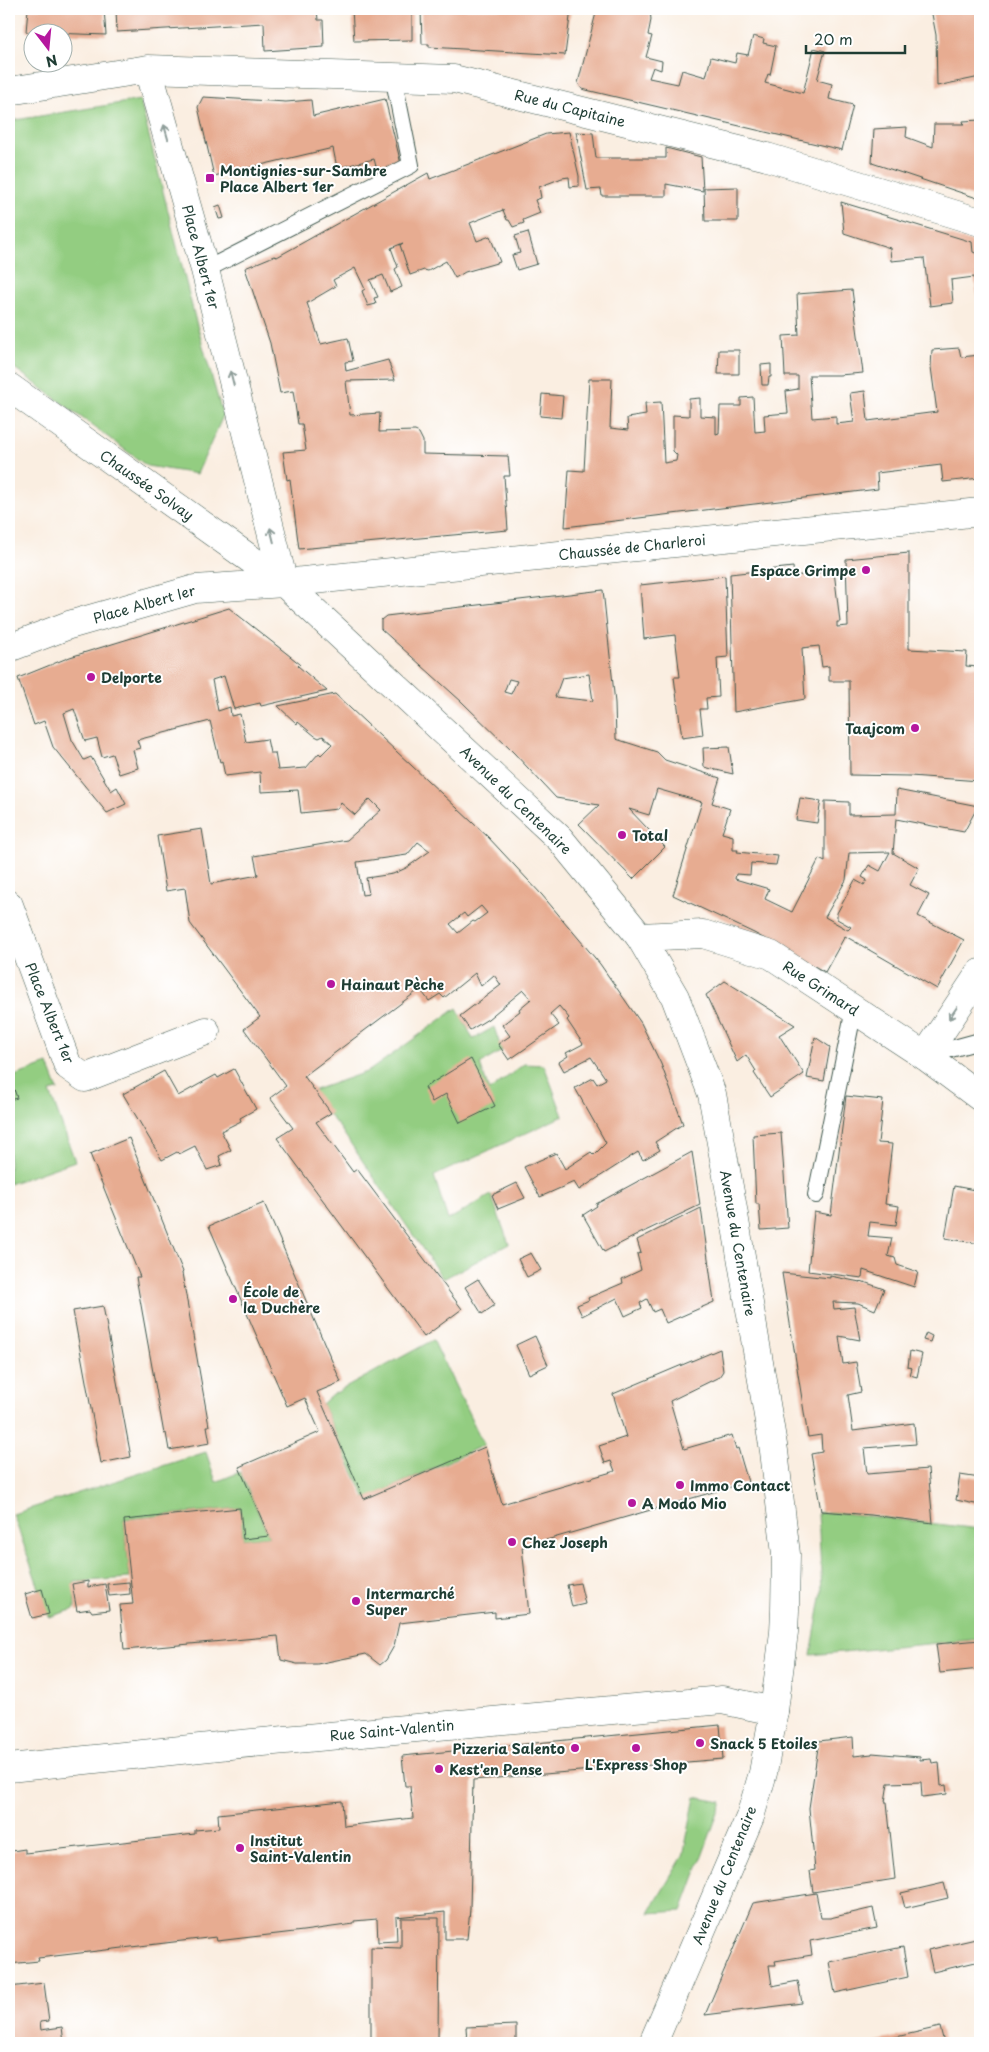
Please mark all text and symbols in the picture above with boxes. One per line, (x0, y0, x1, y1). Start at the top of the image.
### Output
north arrow (22, 22, 72, 72)
scale bar (806, 22, 905, 54)
text: 20 m (814, 27, 853, 50)
text: N (43, 49, 60, 73)
street label: Rue du Capitaine (512, 84, 628, 132)
one-way arrow (161, 124, 170, 140)
place label: Montignies-sur-Sambre Place Albert 1er (220, 160, 387, 197)
marker: Montignies-sur-Sambre Place Albert 1er (204, 172, 216, 184)
street label: Place Albert 1er (177, 202, 225, 312)
one-way arrow (227, 370, 236, 386)
street label: Chaussée Solvay (96, 445, 198, 525)
one-way arrow (267, 528, 276, 544)
street label: Chaussée de Charleroi (557, 529, 707, 565)
place label: Espace Grimpe (751, 560, 856, 581)
marker: Espace Grimpe (860, 564, 872, 576)
street label: Place Albert Ier (91, 579, 198, 629)
place label: Delporte (101, 667, 162, 688)
marker: Delporte (85, 671, 97, 683)
place label: Taajcom (845, 718, 905, 739)
marker: Taajcom (909, 722, 921, 734)
street label: Avenue du Centenaire (456, 741, 576, 859)
place label: Total (632, 825, 668, 846)
marker: Total (616, 829, 628, 841)
street label: Rue Grimard (779, 955, 864, 1021)
street label: Place Albert 1er (20, 959, 80, 1067)
place label: Hainaut Pèche (341, 974, 444, 995)
marker: Hainaut Pèche (325, 978, 337, 990)
one-way arrow (948, 1006, 958, 1020)
street label: Avenue du Centenaire (715, 1168, 761, 1318)
place label: École de la Duchère (243, 1281, 321, 1318)
marker: École de la Duchère (227, 1293, 239, 1305)
place label: Immo Contact (690, 1475, 791, 1496)
marker: Immo Contact (674, 1479, 686, 1491)
place label: A Modo Mio (642, 1493, 726, 1514)
marker: A Modo Mio (626, 1497, 638, 1509)
place label: Chez Joseph (522, 1532, 608, 1553)
marker: Chez Joseph (506, 1536, 518, 1548)
place label: Intermarché Super (366, 1583, 455, 1620)
marker: Intermarché Super (350, 1595, 362, 1607)
street label: Rue Saint-Valentin (329, 1714, 455, 1746)
place label: Snack 5 Etoiles (710, 1733, 818, 1754)
marker: Snack 5 Etoiles (694, 1737, 706, 1749)
place label: Pizzeria Salento (452, 1738, 565, 1759)
marker: Pizzeria Salento (569, 1742, 581, 1754)
marker: L'Express Shop (630, 1742, 642, 1754)
place label: L'Express Shop (585, 1754, 688, 1775)
place label: Kest'en Pense (449, 1759, 543, 1780)
marker: Kest'en Pense (433, 1763, 445, 1775)
street label: Avenue du Centenaire (687, 1802, 761, 1948)
place label: Institut Saint-Valentin (250, 1830, 351, 1867)
marker: Institut Saint-Valentin (234, 1842, 246, 1854)

